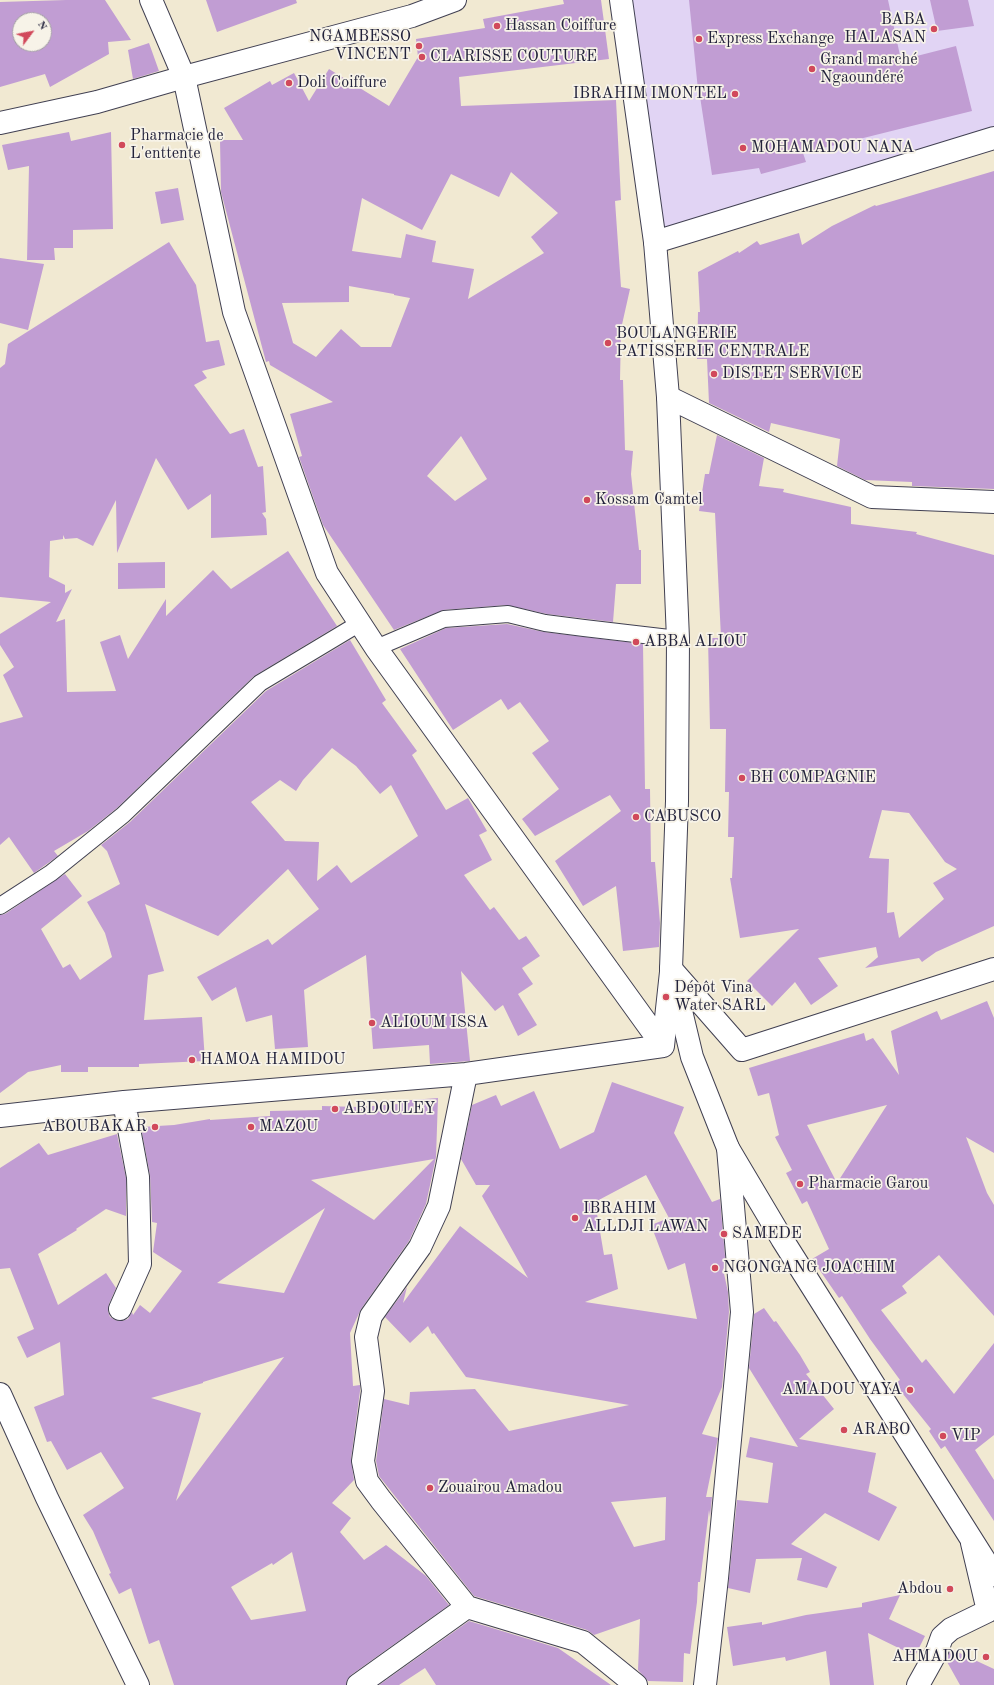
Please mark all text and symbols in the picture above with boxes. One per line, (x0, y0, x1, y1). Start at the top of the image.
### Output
place label: BABA HALASAN (844, 10, 926, 48)
north arrow (12, 12, 52, 52)
place label: Hassan Coiffure (505, 16, 616, 36)
text: N (35, 19, 49, 32)
marker: Hassan Coiffure (492, 21, 502, 31)
marker: BABA HALASAN (929, 24, 939, 34)
place label: NGAMBESSO VINCENT (309, 27, 411, 65)
place label: Express Exchange (707, 29, 834, 49)
marker: Express Exchange (694, 34, 704, 44)
marker: NGAMBESSO VINCENT (414, 41, 424, 51)
place label: CLARISSE COUTURE (430, 47, 597, 67)
place label: Grand marché Ngaoundéré (820, 50, 918, 88)
marker: CLARISSE COUTURE (417, 52, 427, 62)
marker: Grand marché Ngaoundéré (807, 64, 817, 74)
place label: Doli Coiffure (297, 73, 387, 93)
marker: Doli Coiffure (284, 78, 294, 88)
place label: IBRAHIM IMONTEL (573, 84, 727, 104)
marker: IBRAHIM IMONTEL (730, 89, 740, 99)
place label: Pharmacie de L'enttente (130, 126, 224, 164)
place label: MOHAMADOU NANA (751, 138, 914, 158)
marker: Pharmacie de L'enttente (117, 140, 127, 150)
marker: MOHAMADOU NANA (738, 143, 748, 153)
place label: BOULANGERIE PATISSERIE CENTRALE (616, 324, 809, 362)
marker: BOULANGERIE PATISSERIE CENTRALE (603, 338, 613, 348)
place label: DISTET SERVICE (722, 364, 862, 384)
marker: DISTET SERVICE (709, 369, 719, 379)
place label: Kossam Camtel (595, 490, 703, 510)
marker: Kossam Camtel (582, 495, 592, 505)
place label: ABBA ALIOU (644, 632, 747, 652)
marker: ABBA ALIOU (631, 637, 641, 647)
place label: BH COMPAGNIE (750, 768, 876, 788)
marker: BH COMPAGNIE (737, 773, 747, 783)
place label: CABUSCO (644, 807, 721, 827)
marker: CABUSCO (631, 812, 641, 822)
place label: Dépôt Vina Water SARL (674, 978, 766, 1016)
marker: Dépôt Vina Water SARL (661, 992, 671, 1002)
place label: ALIOUM ISSA (380, 1013, 488, 1033)
marker: ALIOUM ISSA (367, 1018, 377, 1028)
place label: HAMOA HAMIDOU (200, 1050, 345, 1070)
marker: HAMOA HAMIDOU (187, 1055, 197, 1065)
place label: ABDOULEY (343, 1099, 435, 1119)
marker: ABDOULEY (330, 1104, 340, 1114)
place label: ABOUBAKAR (42, 1117, 147, 1137)
place label: MAZOU (259, 1117, 318, 1137)
marker: ABOUBAKAR (150, 1122, 160, 1132)
marker: MAZOU (246, 1122, 256, 1132)
place label: Pharmacie Garou (808, 1174, 928, 1194)
marker: Pharmacie Garou (795, 1179, 805, 1189)
place label: IBRAHIM ALLDJI LAWAN (583, 1199, 708, 1237)
marker: IBRAHIM ALLDJI LAWAN (570, 1213, 580, 1223)
place label: SAMEDE (732, 1224, 802, 1244)
marker: SAMEDE (719, 1229, 729, 1239)
place label: NGONGANG JOACHIM (723, 1258, 895, 1278)
marker: NGONGANG JOACHIM (710, 1263, 720, 1273)
place label: AMADOU YAYA (782, 1380, 902, 1400)
marker: AMADOU YAYA (905, 1385, 915, 1395)
place label: ARABO (852, 1420, 910, 1440)
marker: ARABO (839, 1425, 849, 1435)
place label: VIP (951, 1426, 981, 1446)
marker: VIP (938, 1431, 948, 1441)
place label: Zouairou Amadou (438, 1478, 562, 1498)
marker: Zouairou Amadou (425, 1483, 435, 1493)
place label: Abdou (897, 1579, 942, 1599)
marker: Abdou (945, 1584, 955, 1594)
place label: AHMADOU (892, 1647, 978, 1667)
marker: AHMADOU (981, 1652, 991, 1662)

